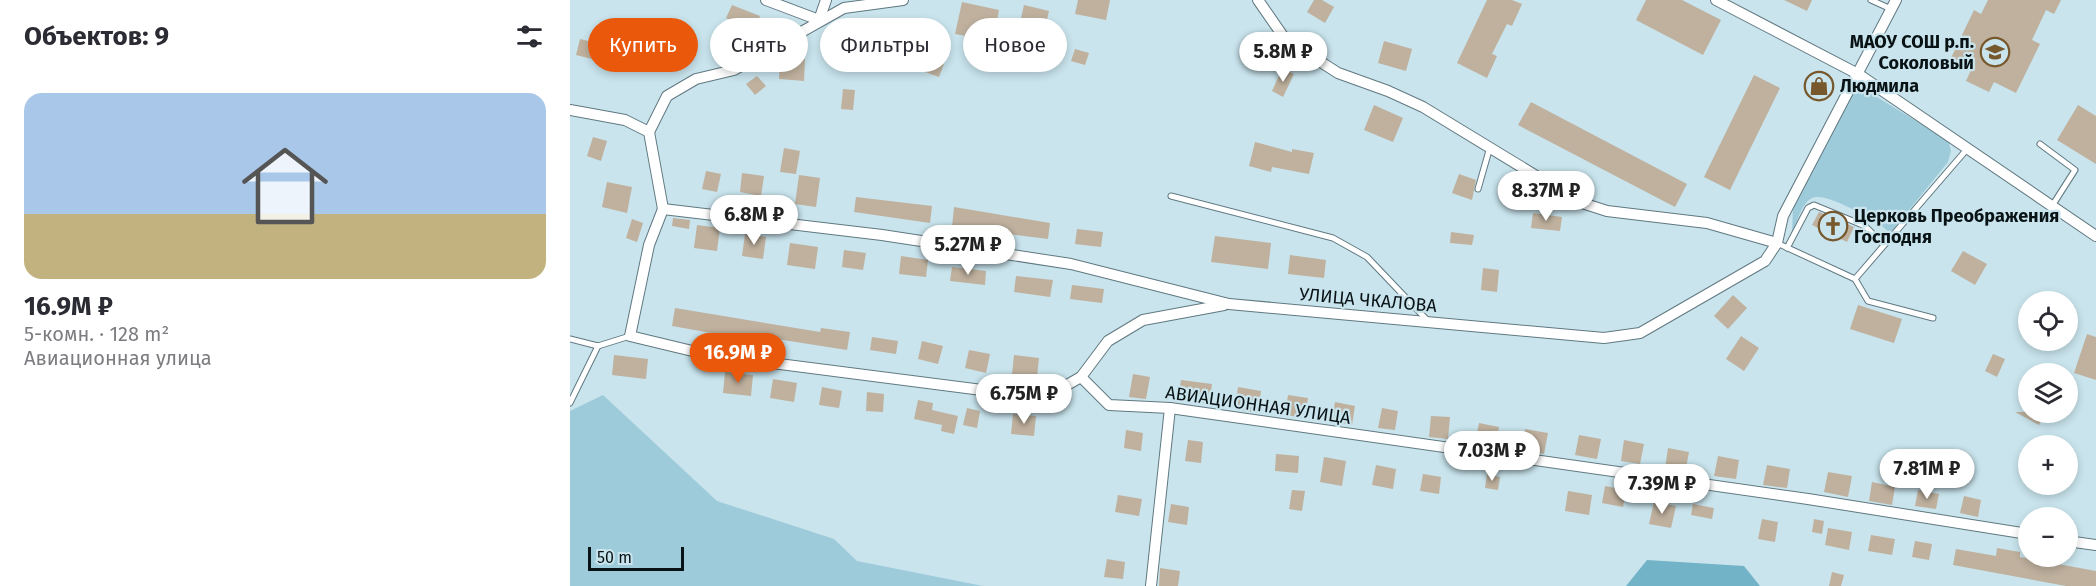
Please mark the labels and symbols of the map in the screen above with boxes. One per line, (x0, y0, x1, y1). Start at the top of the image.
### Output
place label: МАОУ СОШ р.п. Соколовый (1850, 31, 1974, 74)
pin: 5.8M ₽ (1234, 32, 1332, 83)
school or university icon: МАОУ СОШ р.п. Соколовый (1979, 36, 2011, 68)
shop icon: Людмила (1803, 70, 1835, 102)
place label: Людмила (1840, 75, 1919, 97)
pin: 8.37M ₽ (1491, 171, 1601, 222)
pin: 6.8M ₽ (705, 195, 803, 246)
place label: Церковь Преображения Господня (1854, 205, 2059, 248)
church icon: Церковь Преображения Господня (1817, 210, 1849, 242)
pin: 5.27M ₽ (913, 225, 1023, 276)
street label: УЛИЦА ЧКАЛОВА (1298, 283, 1438, 317)
pin: 16.9M ₽ (683, 333, 793, 384)
pin: 6.75M ₽ (969, 374, 1079, 425)
street label: АВИАЦИОННАЯ УЛИЦА (1164, 381, 1353, 429)
pin: 7.03M ₽ (1437, 431, 1547, 482)
pin: 7.81M ₽ (1872, 449, 1982, 500)
pin: 7.39M ₽ (1607, 464, 1717, 515)
scale bar (588, 544, 684, 572)

